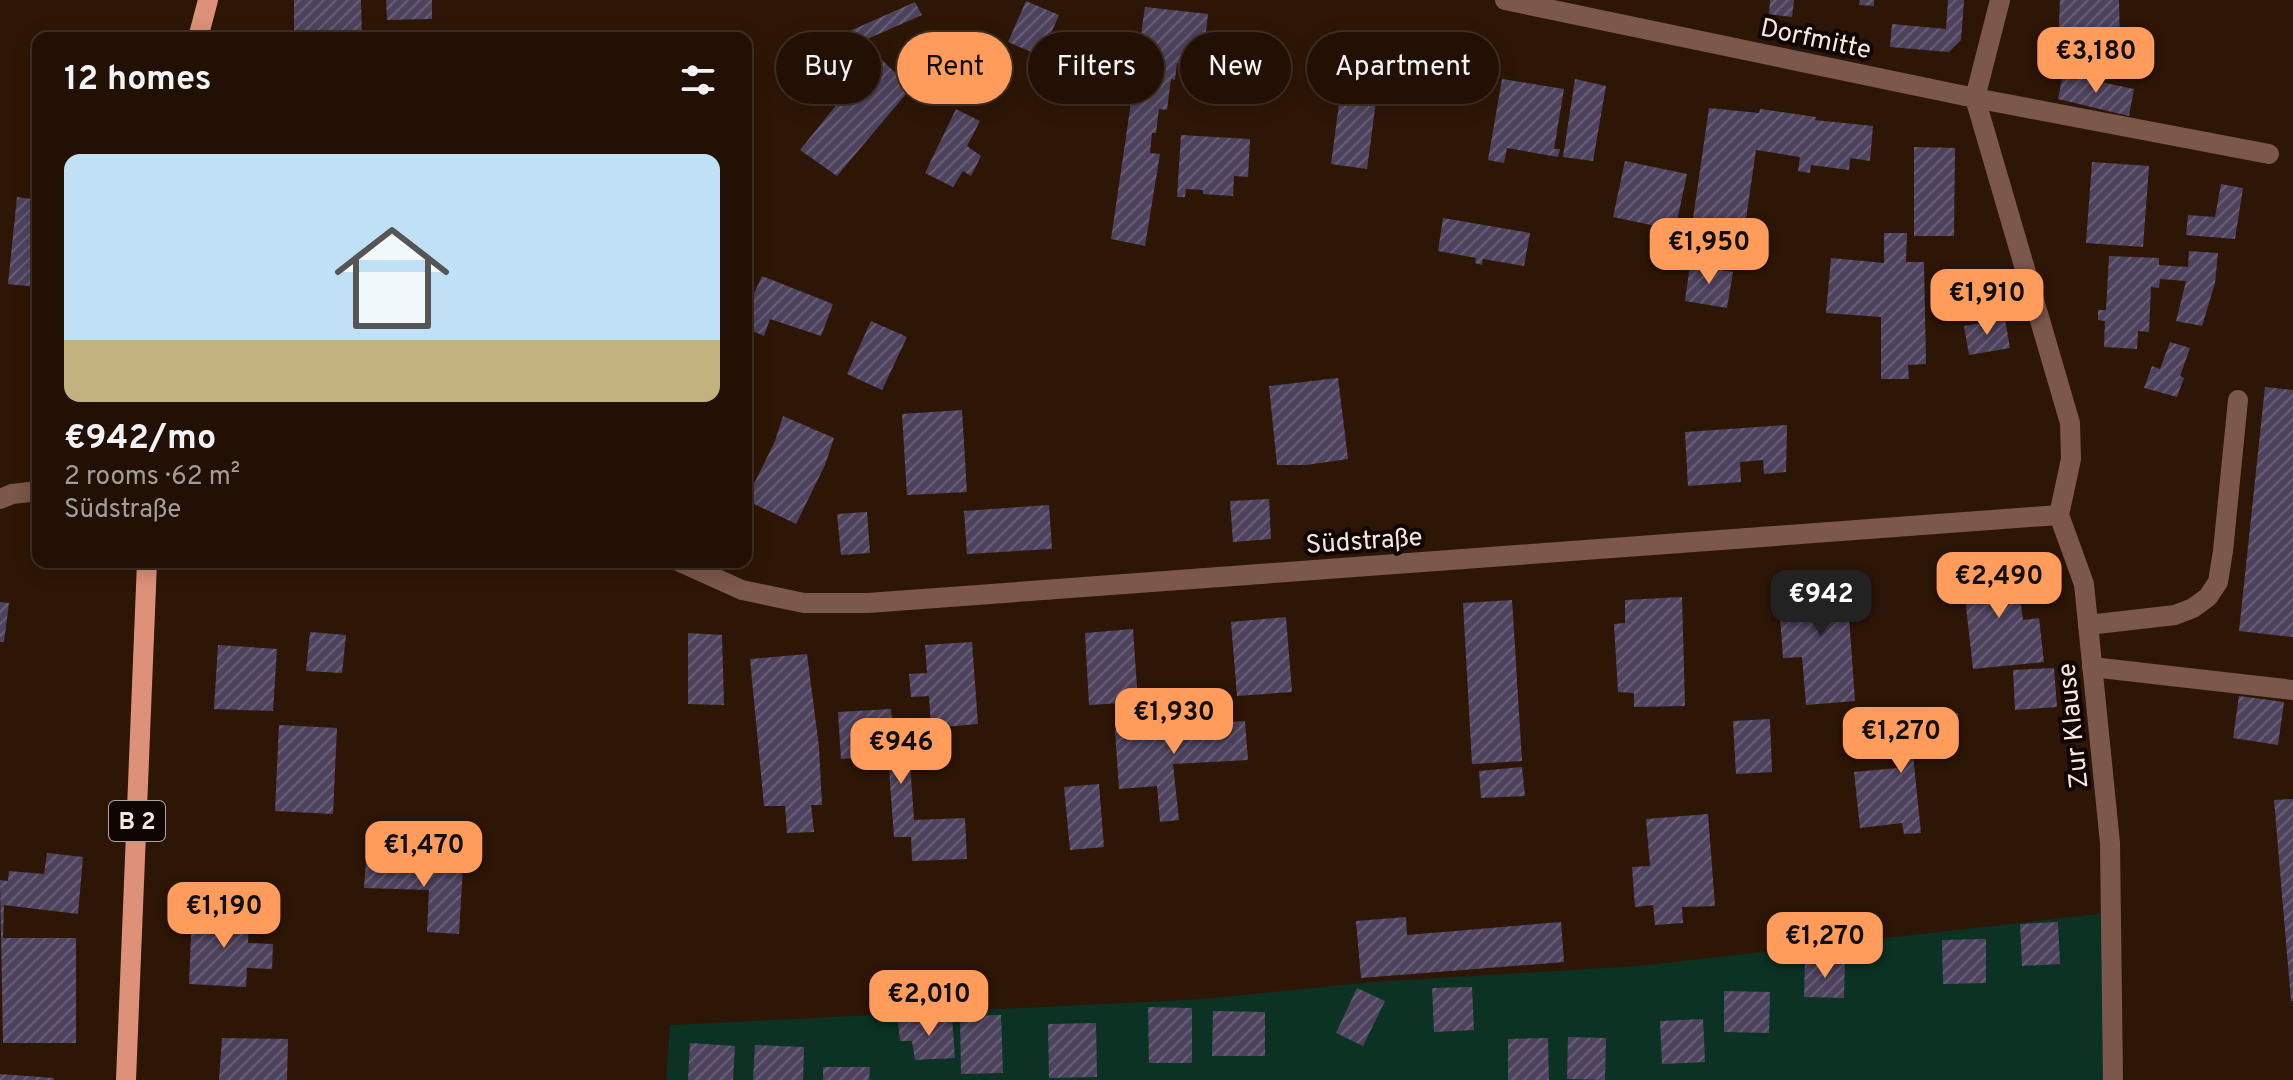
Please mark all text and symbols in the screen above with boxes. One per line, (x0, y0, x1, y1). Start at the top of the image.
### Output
street label: Dorfmitte (1757, 13, 1874, 68)
pin: €3,180 (2031, 27, 2161, 95)
chip: Buy (776, 32, 881, 104)
chip: Rent (897, 32, 1012, 104)
chip: Filters (1028, 32, 1164, 104)
chip: New (1180, 32, 1291, 104)
chip: Apartment (1307, 32, 1499, 104)
text: €3,180 (2055, 36, 2137, 69)
icon: filters (676, 58, 720, 102)
text: 12 homes (64, 59, 211, 102)
icon: home (320, 206, 464, 350)
pin: €1,950 (1644, 218, 1774, 286)
text: €1,950 (1668, 227, 1750, 260)
pin: €1,910 (1922, 269, 2052, 337)
text: €1,910 (1948, 278, 2026, 311)
text: €942/mo (64, 418, 216, 461)
text: 2 rooms · 62 m² (64, 461, 240, 494)
text: Südstraße (64, 494, 181, 527)
street label: Südstraße (1305, 522, 1424, 563)
pin: €2,490 (1934, 552, 2064, 620)
text: €2,490 (1955, 561, 2043, 594)
pin: €942 (1774, 570, 1868, 638)
text: €942 (1788, 579, 1854, 612)
street label: Zur Klause (2051, 661, 2097, 790)
pin: €1,930 (1109, 688, 1239, 756)
text: €1,930 (1133, 697, 1215, 730)
pin: €1,270 (1836, 707, 1966, 775)
text: €1,270 (1861, 716, 1941, 749)
pin: €946 (854, 718, 948, 786)
text: €946 (868, 727, 934, 760)
road number: B 2 (109, 801, 165, 841)
pin: €1,470 (359, 821, 489, 889)
text: €1,470 (383, 830, 465, 863)
pin: €1,190 (159, 882, 289, 950)
text: €1,190 (185, 891, 263, 924)
pin: €1,270 (1760, 912, 1890, 980)
text: €1,270 (1785, 921, 1865, 954)
pin: €2,010 (864, 970, 994, 1038)
text: €2,010 (887, 979, 971, 1012)

